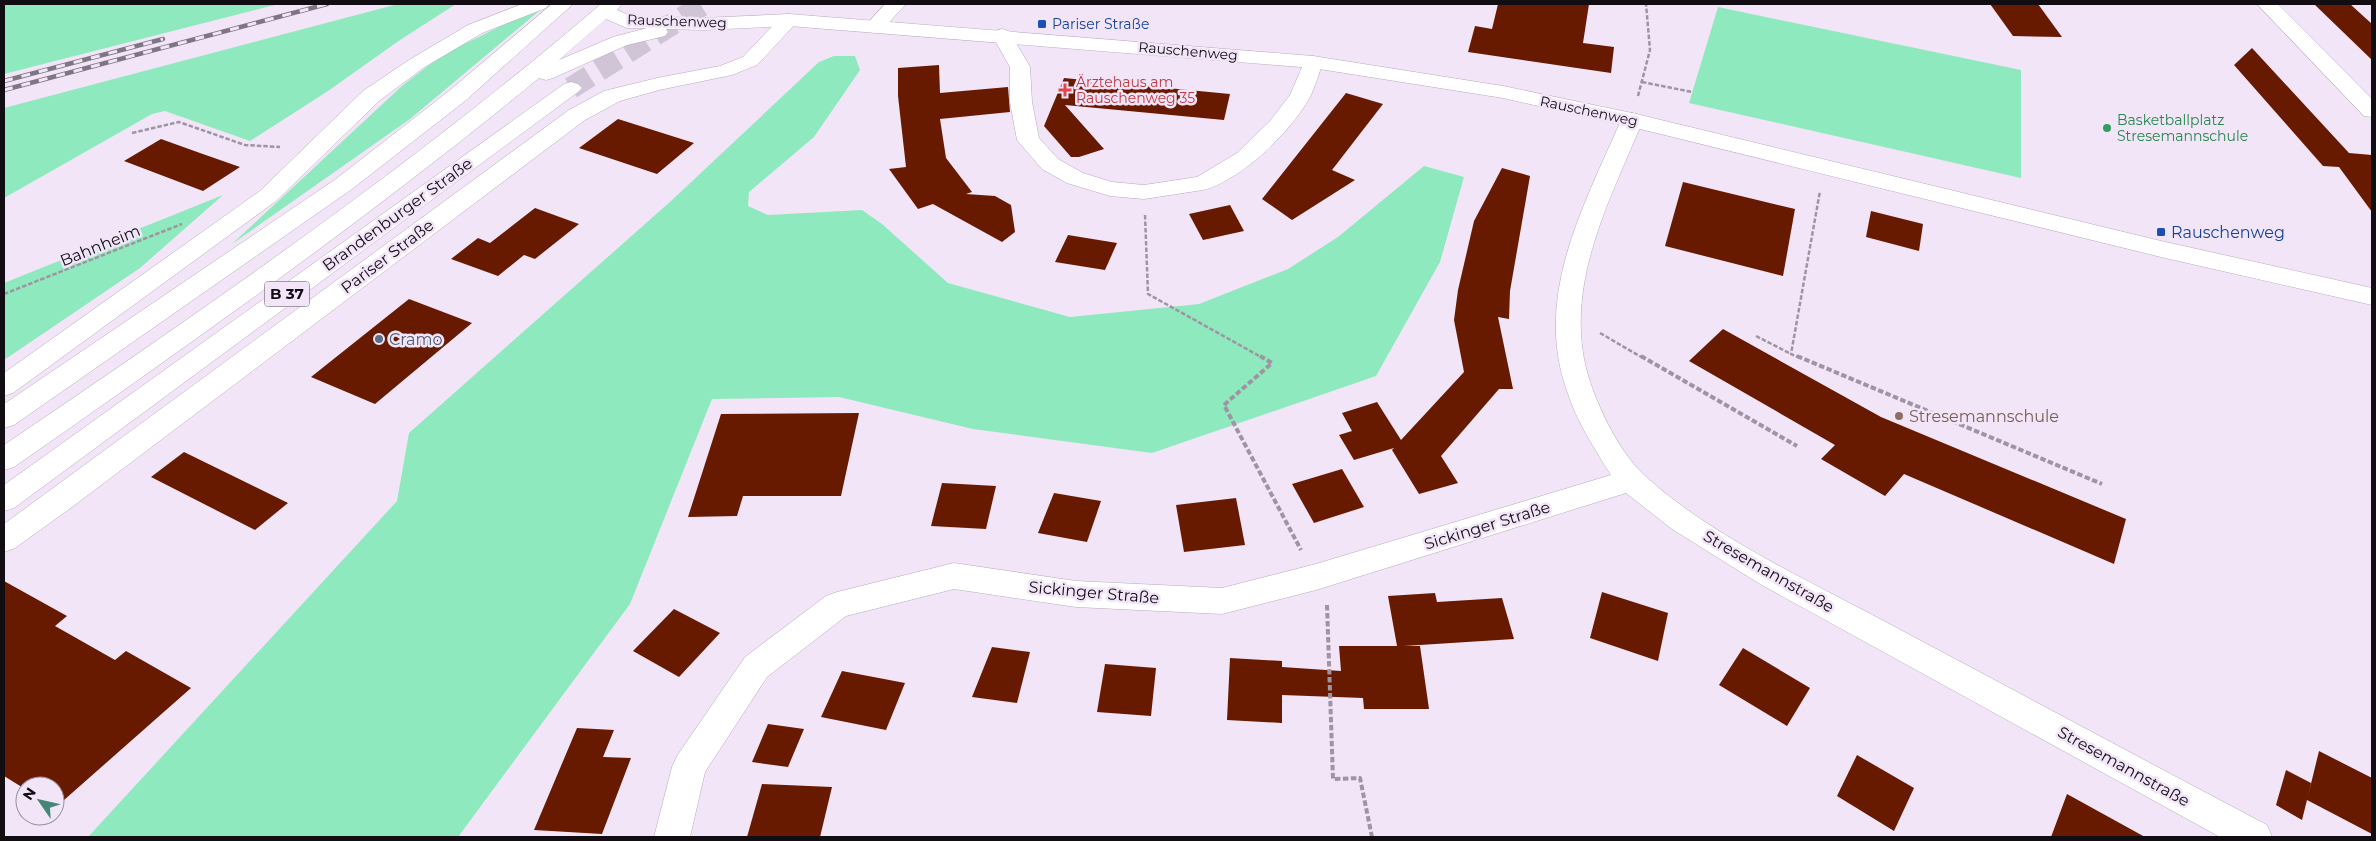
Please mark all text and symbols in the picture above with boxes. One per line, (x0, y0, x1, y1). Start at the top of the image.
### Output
street label: Rauschenweg (627, 10, 727, 32)
place label: Pariser Straße (1052, 15, 1149, 33)
marker: Pariser Straße (1036, 18, 1048, 30)
street label: Rauschenweg (1138, 38, 1238, 64)
place label: Ärztehaus am Rauschenweg 35 (1076, 73, 1195, 107)
marker: Ärztehaus am Rauschenweg 35 (1058, 83, 1072, 97)
street label: Rauschenweg (1538, 92, 1640, 130)
place label: Basketballplatz Stresemannschule (2117, 111, 2248, 145)
marker: Basketballplatz Stresemannschule (2101, 122, 2113, 134)
street label: Brandenburger Straße (319, 154, 476, 275)
street label: Pariser Straße (337, 215, 437, 297)
street label: Bahnheim (57, 221, 143, 270)
place label: Rauschenweg (2171, 223, 2285, 242)
marker: Rauschenweg (2155, 226, 2167, 238)
road number: B 37 (264, 282, 310, 306)
place label: Cramo (389, 330, 443, 349)
marker: Cramo (373, 333, 385, 345)
place label: Stresemannschule (1909, 407, 2059, 426)
marker: Stresemannschule (1893, 410, 1905, 422)
street label: Sickinger Straße (1422, 497, 1552, 554)
street label: Stresemannstraße (1700, 526, 1837, 617)
street label: Sickinger Straße (1028, 577, 1160, 608)
street label: Stresemannstraße (2055, 722, 2193, 811)
north arrow (15, 776, 65, 826)
text: N (19, 784, 40, 803)

